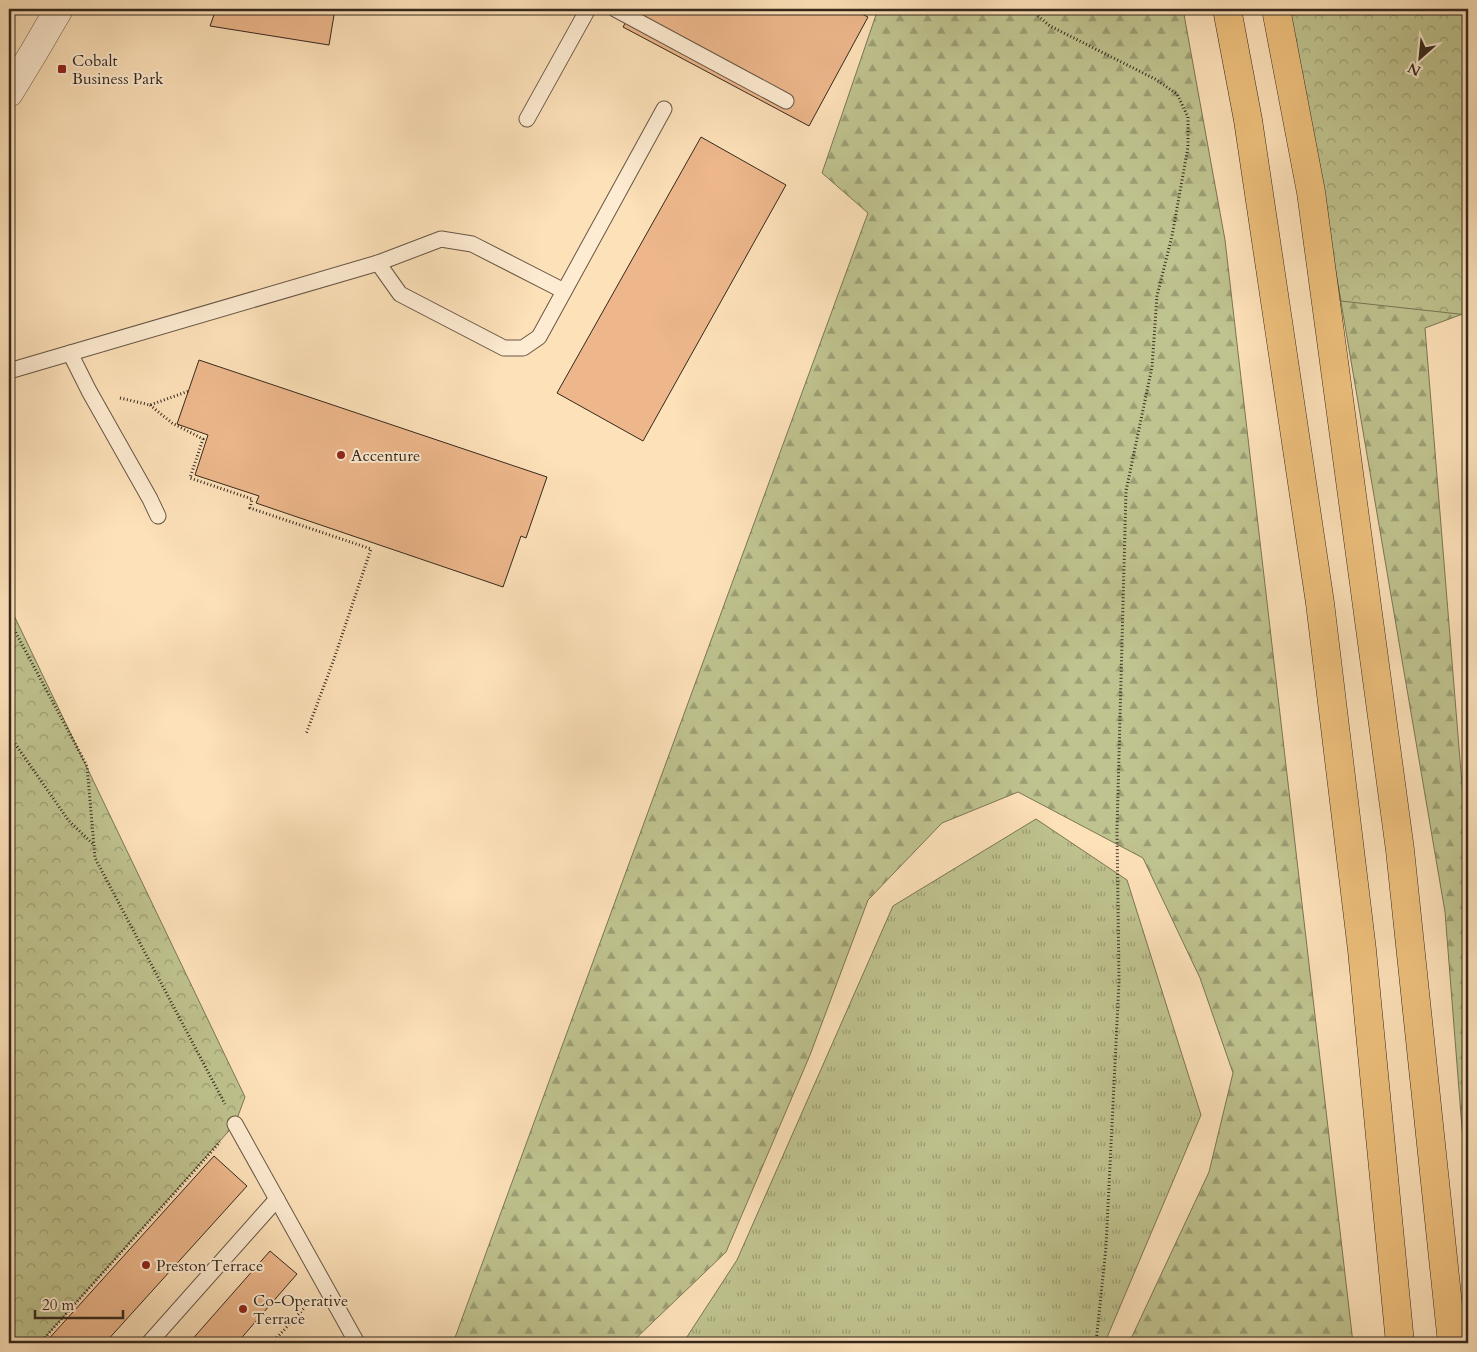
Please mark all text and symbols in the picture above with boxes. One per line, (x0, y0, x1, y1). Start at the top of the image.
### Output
north arrow (1394, 32, 1444, 82)
place label: Cobalt Business Park (72, 50, 164, 90)
text: N (1405, 58, 1424, 80)
marker: Cobalt Business Park (56, 63, 68, 75)
place label: Accenture (351, 445, 420, 467)
marker: Accenture (335, 449, 347, 461)
place label: Preston Terrace (156, 1255, 263, 1277)
marker: Preston Terrace (140, 1259, 152, 1271)
scale bar (35, 1287, 122, 1319)
place label: Co-Operative Terrace (253, 1290, 348, 1330)
text: 20 m (42, 1295, 74, 1315)
marker: Co-Operative Terrace (237, 1303, 249, 1315)

